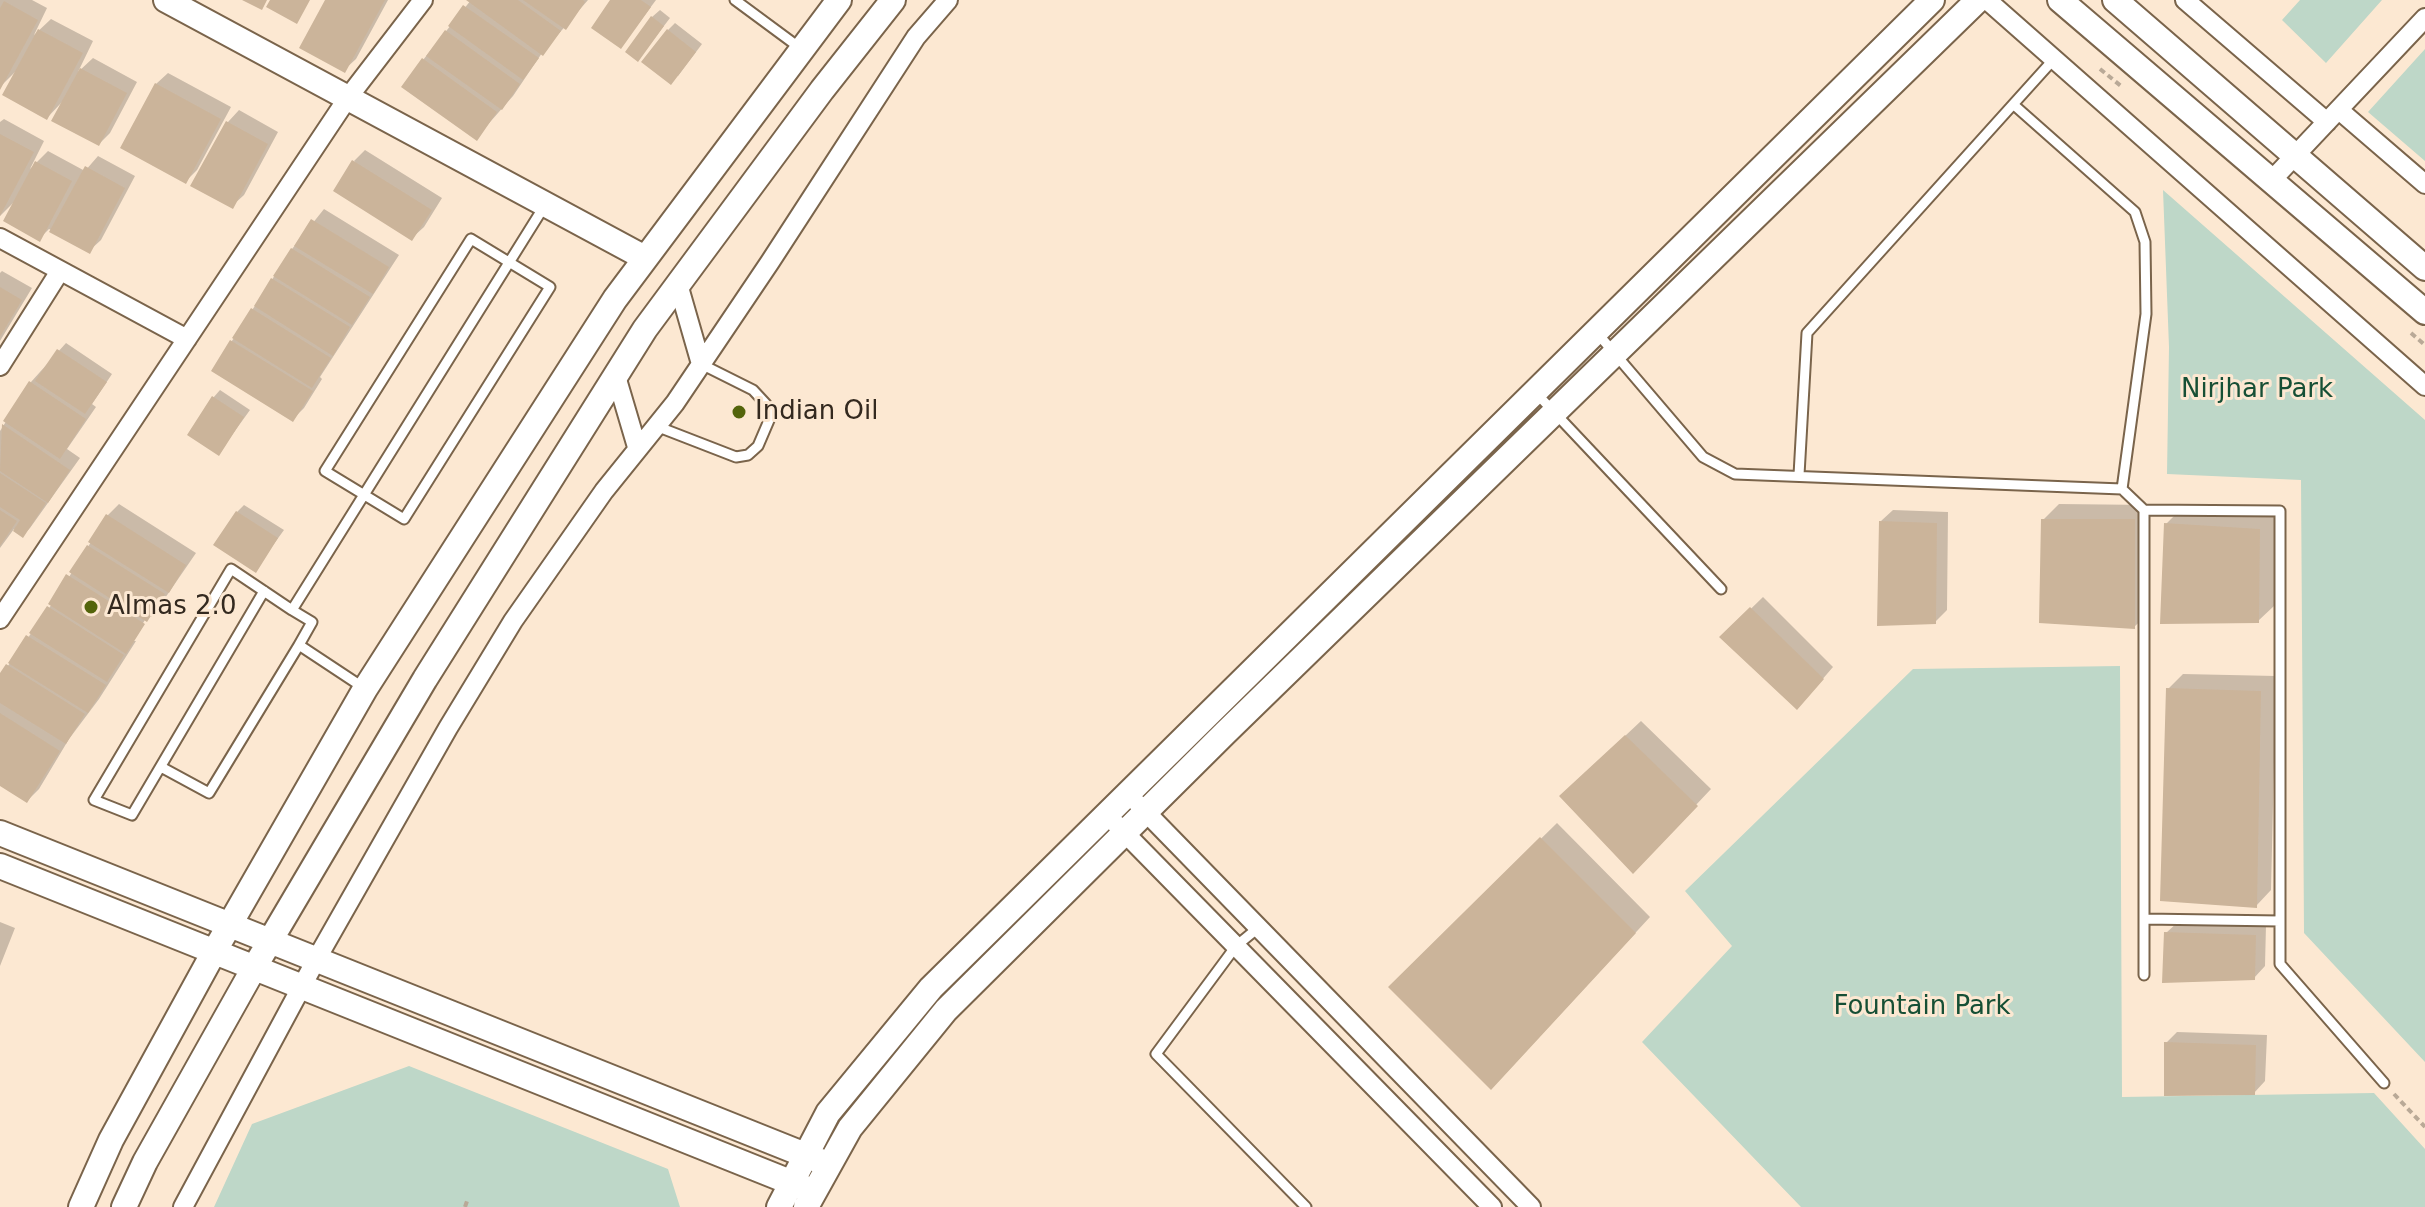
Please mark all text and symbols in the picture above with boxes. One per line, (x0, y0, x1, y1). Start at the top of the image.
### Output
park label: Nirjhar Park (2181, 374, 2333, 406)
place label: Indian Oil (755, 396, 878, 428)
marker: Indian Oil (730, 403, 748, 421)
place label: Almas 2.0 (107, 591, 236, 623)
marker: Almas 2.0 (82, 598, 100, 616)
park label: Fountain Park (1833, 991, 2011, 1023)

